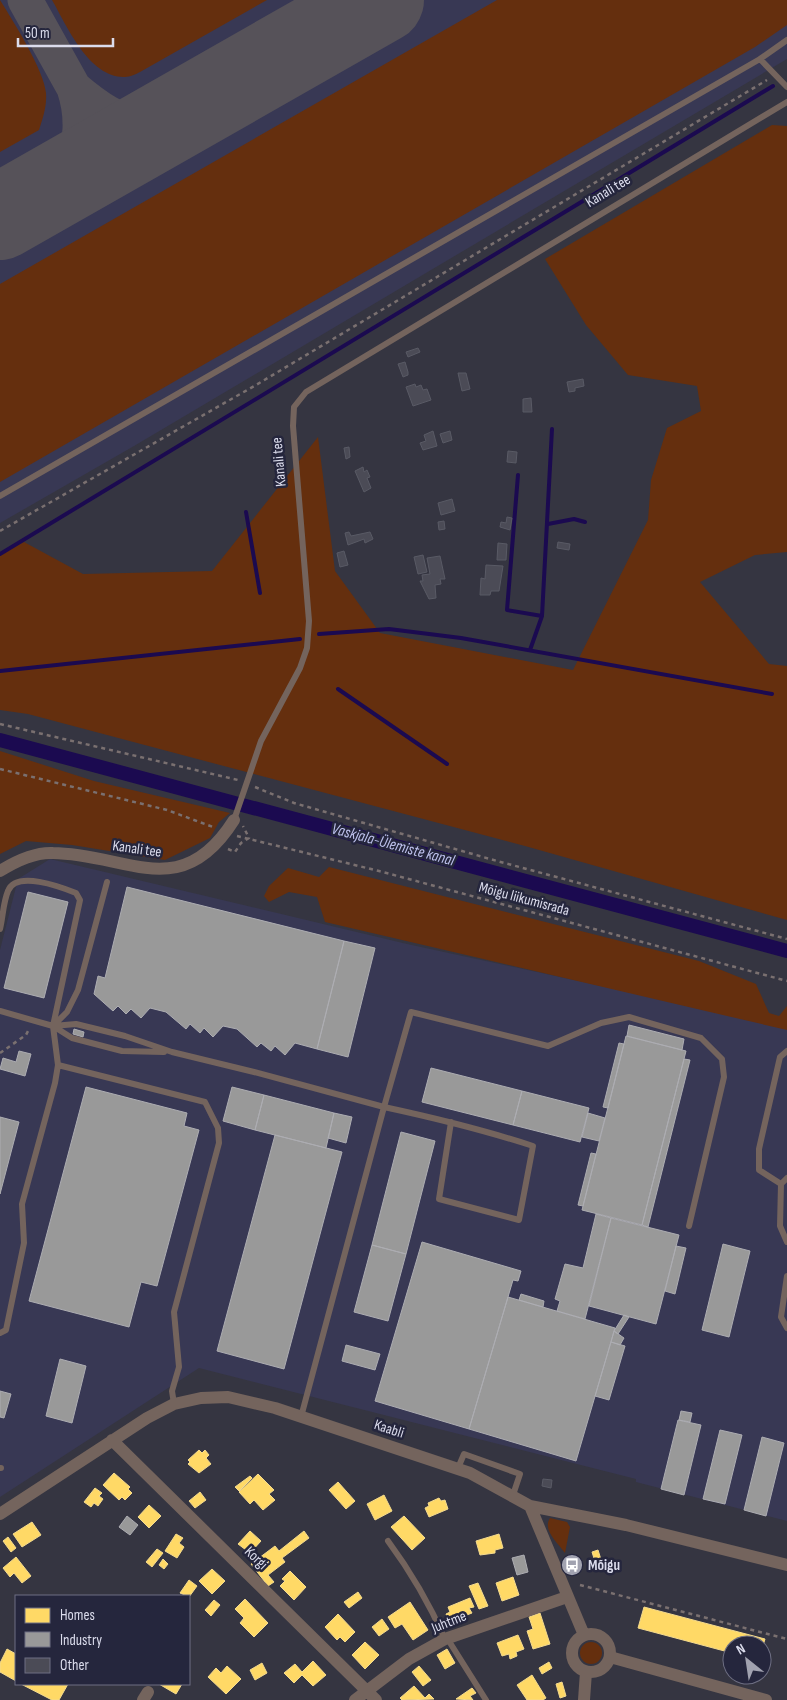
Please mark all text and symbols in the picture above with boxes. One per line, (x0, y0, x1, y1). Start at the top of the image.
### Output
scale bar (18, 15, 112, 47)
text: 50 m (25, 24, 50, 43)
street label: Kanali tee (582, 170, 634, 212)
street label: Kanali tee (267, 437, 291, 487)
water label: Vaskjala-Ülemiste kanal (330, 819, 457, 871)
street label: Kanali tee (111, 836, 163, 862)
street label: Mõigu liikumisrada (477, 878, 572, 920)
street label: Kaabli (372, 1415, 407, 1443)
street label: Korgi (240, 1542, 272, 1574)
bus stop icon: Mõigu (560, 1553, 584, 1577)
place label: Mõigu (588, 1556, 620, 1575)
legend (15, 1595, 190, 1685)
text: Homes (60, 1606, 95, 1625)
street label: Juhtme (428, 1606, 469, 1638)
text: Industry (60, 1631, 102, 1650)
north arrow (722, 1635, 772, 1685)
text: N (733, 1640, 748, 1658)
text: Other (60, 1656, 89, 1675)

